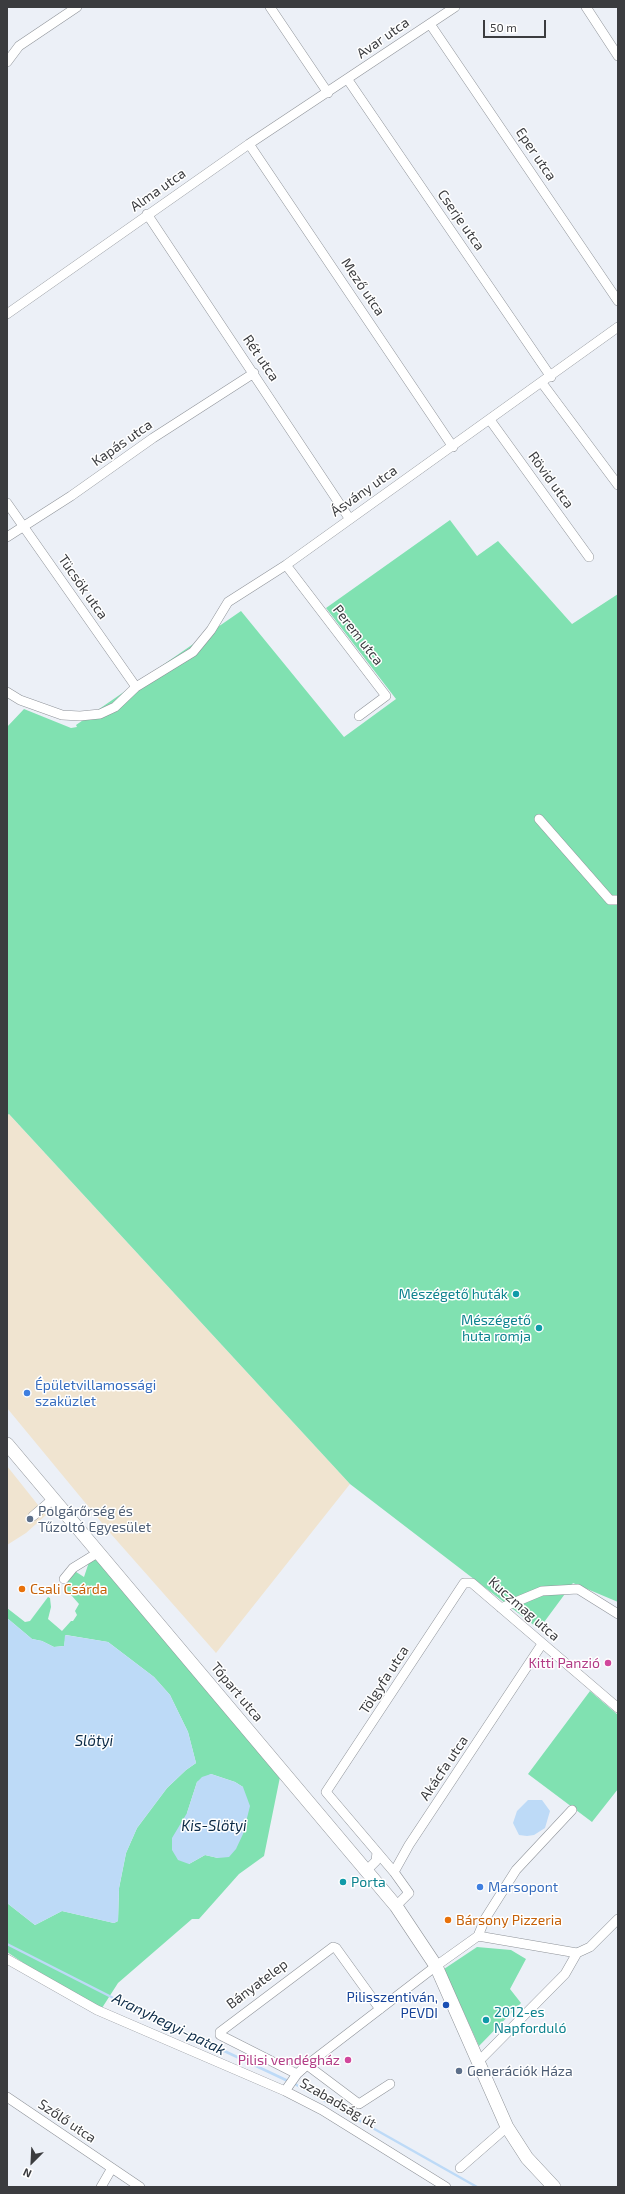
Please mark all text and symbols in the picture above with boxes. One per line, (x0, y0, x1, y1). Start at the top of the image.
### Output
scale bar (485, 12, 548, 38)
street label: Avar utca (354, 14, 412, 62)
text: 50 m (490, 20, 517, 34)
street label: Eper utca (512, 124, 560, 184)
street label: Alma utca (127, 165, 189, 215)
street label: Cserje utca (434, 186, 488, 254)
street label: Mező utca (338, 255, 388, 319)
street label: Rét utca (239, 332, 283, 384)
street label: Kapás utca (89, 416, 155, 470)
street label: Rövid utca (525, 448, 577, 512)
street label: Ásvány utca (328, 462, 400, 520)
street label: Tücsök utca (55, 552, 111, 622)
street label: Perem utca (329, 602, 387, 668)
place label: Mészégető huták (399, 1286, 508, 1302)
marker: Mészégető huták (511, 1289, 521, 1299)
place label: Mészégető huta romja (461, 1312, 531, 1344)
marker: Mészégető huta romja (534, 1323, 544, 1333)
place label: Épületvillamossági szaküzlet (35, 1377, 156, 1410)
marker: Épületvillamossági szaküzlet (22, 1388, 32, 1398)
place label: Polgárőrség és Tűzoltó Egyesület (38, 1503, 151, 1536)
marker: Polgárőrség és Tűzoltó Egyesület (25, 1514, 35, 1524)
street label: Kuczmag utca (485, 1573, 563, 1645)
place label: Csali Csárda (30, 1581, 107, 1597)
marker: Csali Csárda (17, 1584, 27, 1594)
street label: Tölgyfa utca (356, 1643, 412, 1717)
place label: Kitti Panzió (528, 1655, 600, 1671)
marker: Kitti Panzió (603, 1658, 613, 1668)
street label: Tópart utca (207, 1659, 267, 1725)
water label: Slötyi (75, 1732, 113, 1750)
street label: Akácfa utca (416, 1732, 472, 1804)
water label: Kis-Slötyi (181, 1817, 247, 1835)
place label: Porta (351, 1874, 386, 1890)
marker: Porta (338, 1877, 348, 1887)
place label: Marsopont (488, 1879, 558, 1895)
marker: Marsopont (475, 1882, 485, 1892)
place label: Bársony Pizzeria (456, 1912, 562, 1928)
marker: Bársony Pizzeria (443, 1915, 453, 1925)
street label: Bányatelep (223, 1956, 291, 2012)
water label: Aranyhegyi-patak (110, 1989, 228, 2059)
place label: Pilisszentiván, PEVDI (346, 1989, 438, 2022)
marker: Pilisszentiván, PEVDI (441, 2000, 451, 2010)
place label: 2012-es Napforduló (494, 2004, 566, 2036)
marker: 2012-es Napforduló (481, 2015, 491, 2025)
place label: Pilisi vendégház (238, 2052, 340, 2068)
marker: Pilisi vendégház (343, 2055, 353, 2065)
place label: Generációk Háza (467, 2063, 573, 2079)
marker: Generációk Háza (454, 2066, 464, 2076)
street label: Szabadság út (297, 2074, 379, 2132)
street label: Szőlő utca (35, 2096, 99, 2146)
north arrow (12, 2142, 52, 2182)
text: N (21, 2166, 33, 2181)

